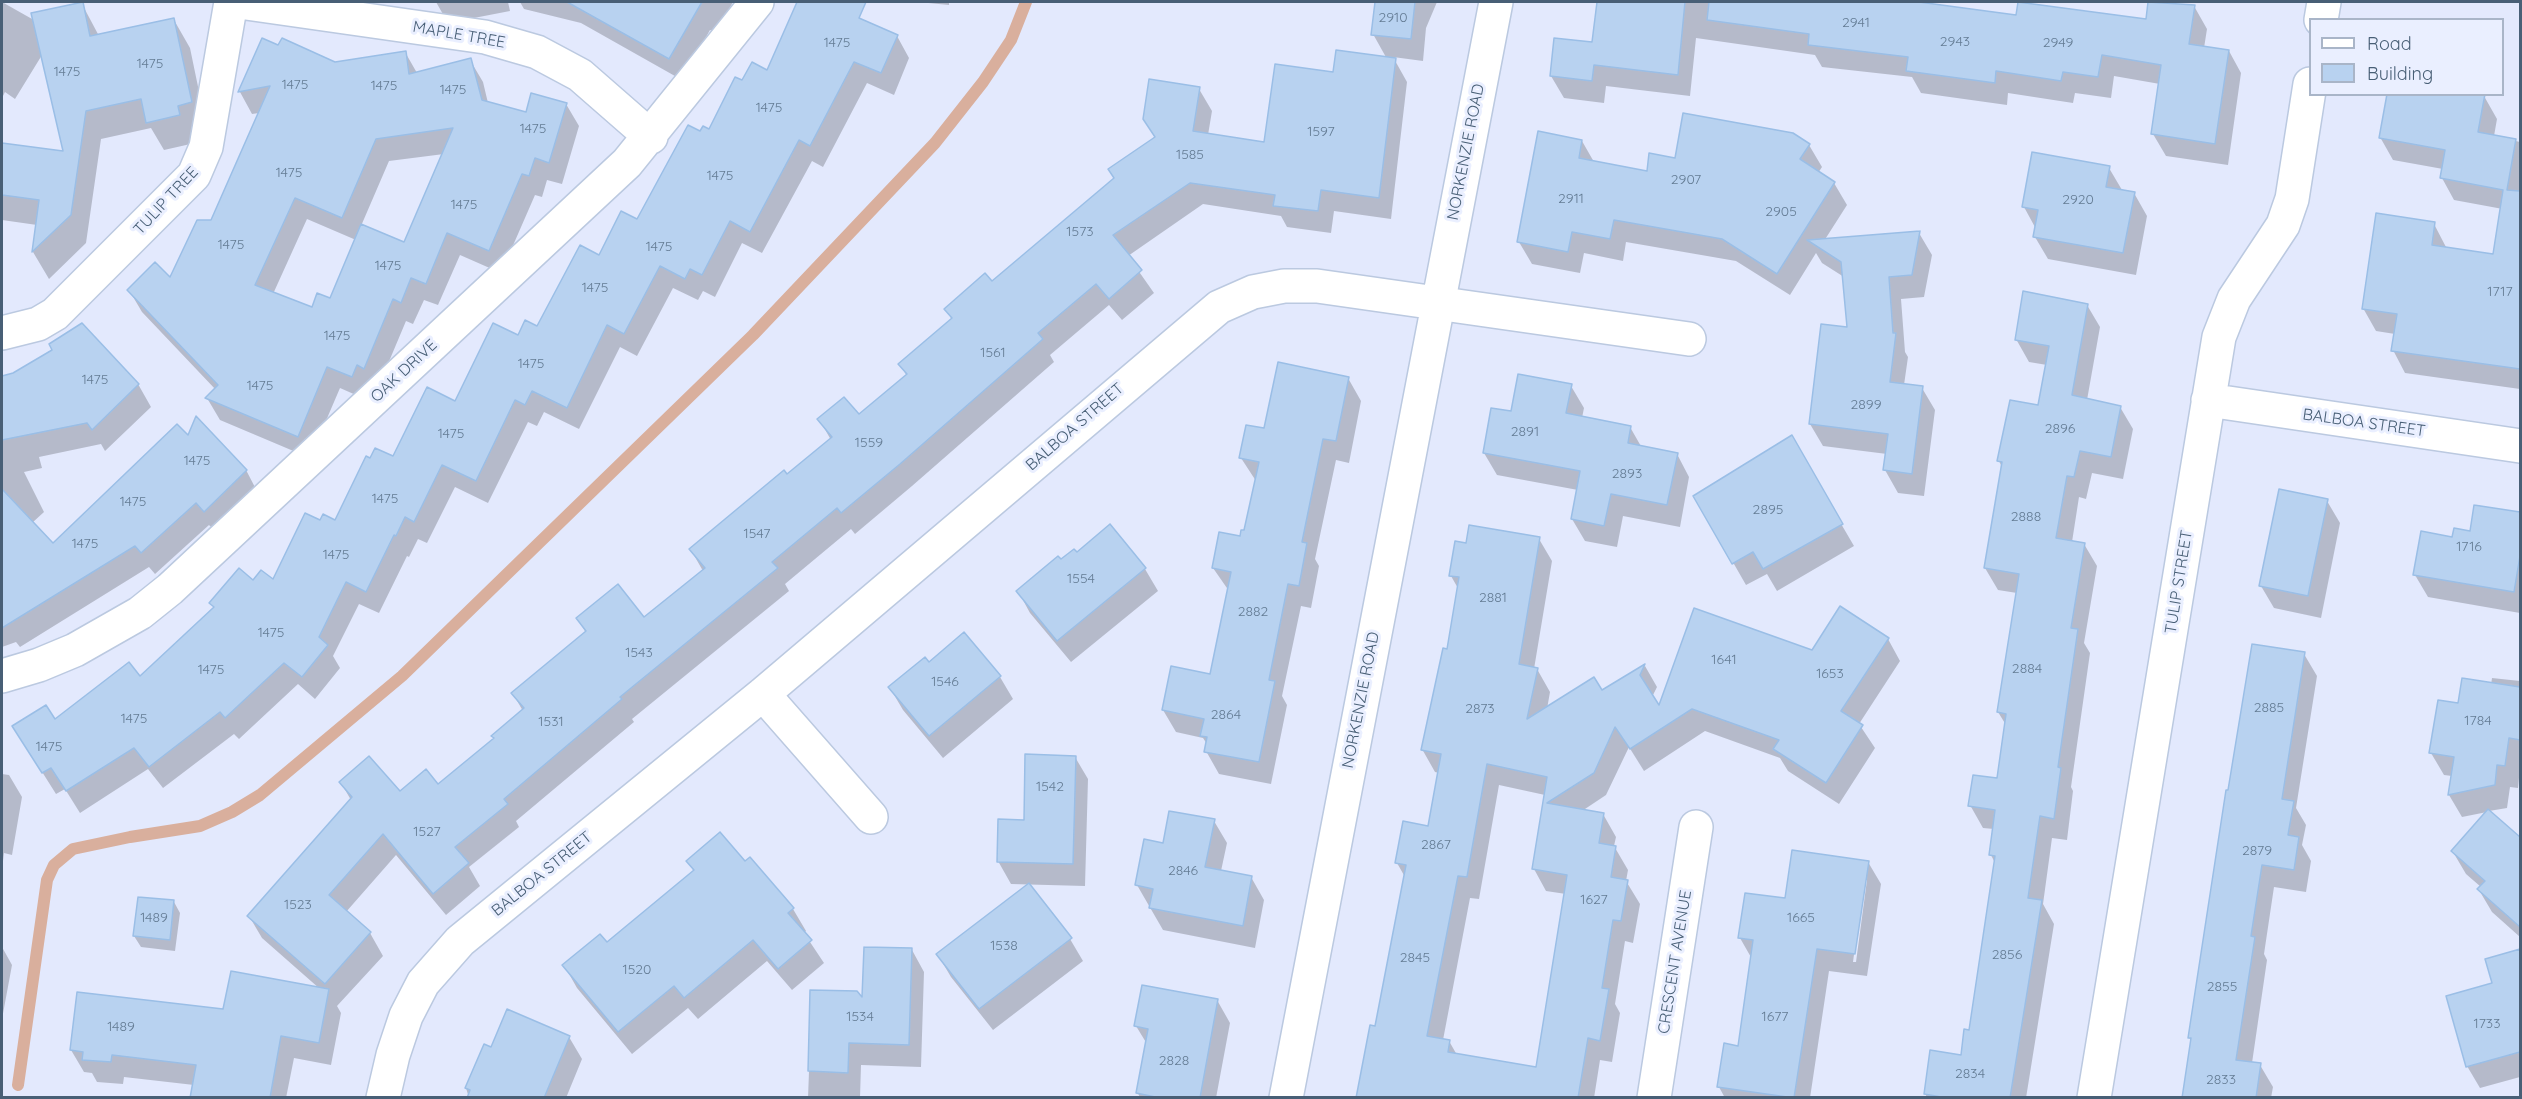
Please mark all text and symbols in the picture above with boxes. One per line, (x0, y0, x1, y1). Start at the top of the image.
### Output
house number: 2910 (1378, 10, 1408, 26)
house number: 2941 (1842, 15, 1870, 31)
street label: MAPLE TREE (411, 17, 507, 53)
legend (2309, 18, 2504, 96)
text: Road (2367, 32, 2412, 55)
house number: 2943 (1940, 34, 1970, 50)
house number: 1475 (824, 35, 850, 51)
house number: 2949 (2043, 35, 2073, 51)
house number: 1475 (137, 56, 163, 72)
text: Building (2367, 62, 2433, 85)
house number: 1475 (54, 64, 80, 80)
house number: 1475 (282, 77, 308, 93)
house number: 1475 (371, 78, 397, 94)
house number: 1475 (440, 82, 466, 98)
street label: NORKENZIE ROAD (1443, 82, 1489, 222)
house number: 1475 (756, 100, 782, 116)
house number: 1475 (520, 121, 546, 137)
house number: 1597 (1307, 124, 1335, 140)
house number: 1585 (1176, 147, 1204, 163)
street label: TULIP TREE (130, 163, 202, 239)
house number: 1475 (276, 165, 302, 181)
house number: 1475 (707, 168, 733, 184)
house number: 2907 (1671, 172, 1701, 188)
house number: 2911 (1558, 191, 1584, 207)
house number: 2920 (2062, 192, 2094, 208)
house number: 1475 (451, 197, 477, 213)
house number: 2905 (1765, 204, 1797, 220)
house number: 1573 (1066, 224, 1094, 240)
house number: 1475 (218, 237, 244, 253)
house number: 1475 (646, 239, 672, 255)
house number: 1475 (375, 258, 401, 274)
house number: 1475 (582, 280, 608, 296)
house number: 1717 (2487, 284, 2513, 300)
house number: 1475 (324, 328, 350, 344)
street label: OAK DRIVE (367, 335, 441, 407)
house number: 1561 (980, 345, 1006, 361)
house number: 1475 (518, 356, 544, 372)
house number: 1475 (82, 372, 108, 388)
house number: 1475 (247, 378, 273, 394)
street label: BALBOA STREET (1022, 379, 1128, 475)
house number: 2899 (1851, 397, 1881, 413)
street label: BALBOA STREET (2301, 405, 2427, 441)
house number: 2896 (2045, 421, 2075, 437)
house number: 2891 (1511, 424, 1539, 440)
house number: 1475 (438, 426, 464, 442)
house number: 1559 (855, 435, 883, 451)
house number: 1475 (184, 453, 210, 469)
house number: 2893 (1612, 466, 1642, 482)
house number: 1475 (372, 491, 398, 507)
house number: 1475 (120, 494, 146, 510)
house number: 2895 (1753, 502, 1783, 518)
house number: 2888 (2011, 509, 2041, 525)
house number: 1547 (744, 526, 770, 542)
street label: TULIP STREET (2161, 529, 2197, 635)
house number: 1475 (72, 536, 98, 552)
house number: 1716 (2456, 539, 2482, 555)
house number: 1475 (323, 547, 349, 563)
house number: 1554 (1067, 571, 1095, 587)
house number: 2881 (1479, 590, 1507, 606)
house number: 2882 (1238, 604, 1268, 620)
house number: 1475 (258, 625, 284, 641)
street label: NORKENZIE ROAD (1338, 630, 1384, 770)
house number: 1543 (625, 645, 653, 661)
house number: 1641 (1711, 652, 1737, 668)
house number: 2884 (2012, 661, 2042, 677)
house number: 1475 (198, 662, 224, 678)
house number: 1653 (1816, 666, 1844, 682)
house number: 1546 (931, 674, 959, 690)
house number: 2885 (2254, 700, 2284, 716)
house number: 2873 (1465, 701, 1495, 717)
house number: 2864 (1211, 707, 1241, 723)
house number: 1475 (121, 711, 147, 727)
house number: 1784 (2464, 713, 2492, 729)
house number: 1531 (538, 714, 564, 730)
house number: 1475 (36, 739, 62, 755)
house number: 1542 (1036, 779, 1064, 795)
house number: 1527 (413, 824, 441, 840)
street label: BALBOA STREET (488, 828, 596, 920)
house number: 2867 (1421, 837, 1451, 853)
house number: 2879 (2242, 843, 2272, 859)
house number: 2846 (1168, 863, 1198, 879)
street label: CRESCENT AVENUE (1654, 889, 1696, 1035)
house number: 1627 (1580, 892, 1608, 908)
house number: 1523 (284, 897, 312, 913)
house number: 1489 (140, 910, 168, 926)
house number: 1665 (1787, 910, 1815, 926)
house number: 1538 (990, 938, 1018, 954)
house number: 2856 (1992, 947, 2022, 963)
house number: 2845 (1400, 950, 1430, 966)
house number: 1520 (623, 962, 651, 978)
house number: 2855 (2207, 979, 2237, 995)
house number: 1534 (846, 1009, 874, 1025)
house number: 1677 (1761, 1009, 1789, 1025)
house number: 1733 (2473, 1016, 2501, 1032)
house number: 1489 (107, 1019, 135, 1035)
house number: 2828 (1159, 1053, 1189, 1069)
house number: 2834 (1955, 1066, 1985, 1082)
house number: 2833 (2206, 1072, 2236, 1088)

